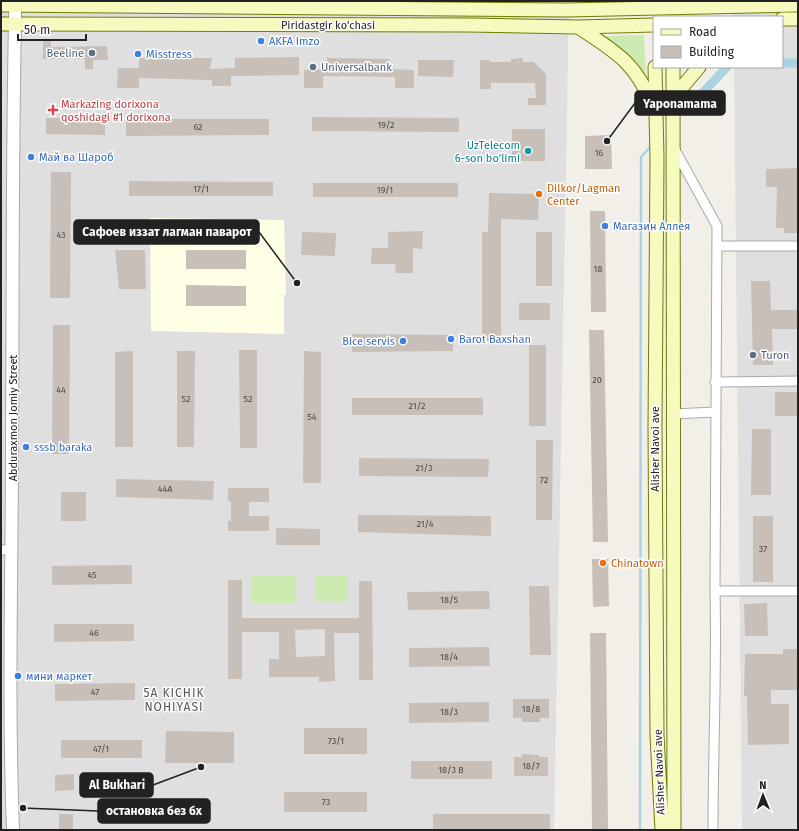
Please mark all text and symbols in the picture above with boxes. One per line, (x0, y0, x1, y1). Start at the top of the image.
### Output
scale bar (18, 16, 86, 42)
legend (653, 16, 783, 68)
street label: Piridastgir ko'chasi (281, 19, 375, 32)
text: 50 m (24, 23, 50, 37)
text: Road (689, 25, 717, 39)
place label: AKFA Imzo (269, 35, 320, 48)
marker: AKFA Imzo (256, 36, 266, 46)
text: Building (689, 45, 735, 59)
place label: Beeline (47, 47, 84, 60)
marker: Beeline (87, 48, 97, 58)
place label: Misstress (146, 48, 192, 61)
marker: Misstress (133, 49, 143, 59)
place label: Universalbank (321, 61, 392, 74)
marker: Universalbank (308, 62, 318, 72)
callout: Yaponamama (635, 91, 725, 115)
text: Yaponamama (642, 97, 717, 111)
place label: Markazing dorixona qoshidagi #1 dorixona (61, 98, 171, 124)
marker: Markazing dorixona qoshidagi #1 dorixona (48, 105, 58, 115)
house number: 19/2 (377, 120, 395, 130)
house number: 62 (193, 122, 203, 132)
place label: UzTelecom 6-son bo'limi (455, 139, 520, 165)
marker: UzTelecom 6-son bo'limi (523, 146, 533, 156)
house number: 16 (595, 148, 604, 158)
place label: Май ва Шароб (39, 151, 114, 164)
marker: Май ва Шароб (26, 152, 36, 162)
place label: Dilkor/Lagman Center (547, 182, 621, 208)
house number: 17/1 (193, 184, 209, 194)
house number: 19/1 (377, 185, 393, 195)
marker: Dilkor/Lagman Center (534, 189, 544, 199)
callout: Сафоев иззат лагман паварот (74, 220, 259, 244)
place label: Магазин Аллея (613, 220, 690, 233)
marker: Магазин Аллея (600, 221, 610, 231)
text: Сафоев иззат лагман паварот (82, 225, 252, 239)
house number: 43 (56, 230, 66, 240)
house number: 18 (594, 264, 602, 274)
place label: Barot Baxshan (459, 333, 531, 346)
marker: Barot Baxshan (446, 334, 456, 344)
place label: Bice servis (342, 335, 395, 348)
marker: Bice servis (398, 336, 408, 346)
place label: Turon (761, 349, 789, 362)
marker: Turon (748, 350, 758, 360)
street label: Abduraxmon Jomiy Street (7, 355, 20, 481)
house number: 20 (592, 375, 602, 385)
house number: 44 (56, 385, 66, 395)
house number: 52 (182, 394, 190, 404)
house number: 52 (244, 394, 252, 404)
house number: 21/2 (409, 401, 425, 411)
street label: Alisher Navoi ave (649, 406, 662, 492)
house number: 54 (307, 412, 317, 422)
place label: sssb baraka (34, 441, 92, 454)
marker: sssb baraka (21, 442, 31, 452)
house number: 21/3 (415, 463, 433, 473)
house number: 72 (540, 475, 548, 485)
house number: 44A (158, 484, 173, 494)
house number: 21/4 (416, 519, 434, 529)
house number: 37 (759, 544, 767, 554)
place label: Chinatown (611, 557, 664, 570)
marker: Chinatown (598, 558, 608, 568)
house number: 45 (87, 570, 97, 580)
house number: 18/5 (440, 595, 458, 605)
house number: 46 (89, 628, 99, 638)
house number: 18/4 (440, 652, 458, 662)
place label: мини маркет (26, 670, 92, 683)
marker: мини маркет (13, 671, 23, 681)
district label: 5A KICHIK NOHIYASI (143, 686, 205, 714)
house number: 47 (91, 687, 99, 697)
house number: 18/8 (522, 704, 540, 714)
house number: 18/3 (440, 707, 458, 717)
street label: Alisher Navoi ave (652, 729, 667, 815)
house number: 73/1 (328, 736, 344, 746)
house number: 47/1 (93, 744, 109, 754)
house number: 18/7 (522, 761, 540, 771)
house number: 18/3 B (438, 765, 464, 775)
callout: Al Bukhari (80, 773, 153, 797)
north arrow (743, 775, 783, 815)
text: Al Bukhari (88, 778, 145, 792)
text: N (759, 779, 767, 792)
house number: 73 (322, 797, 330, 807)
callout: остановка без бх (98, 799, 210, 823)
text: остановка без бх (106, 804, 203, 818)

